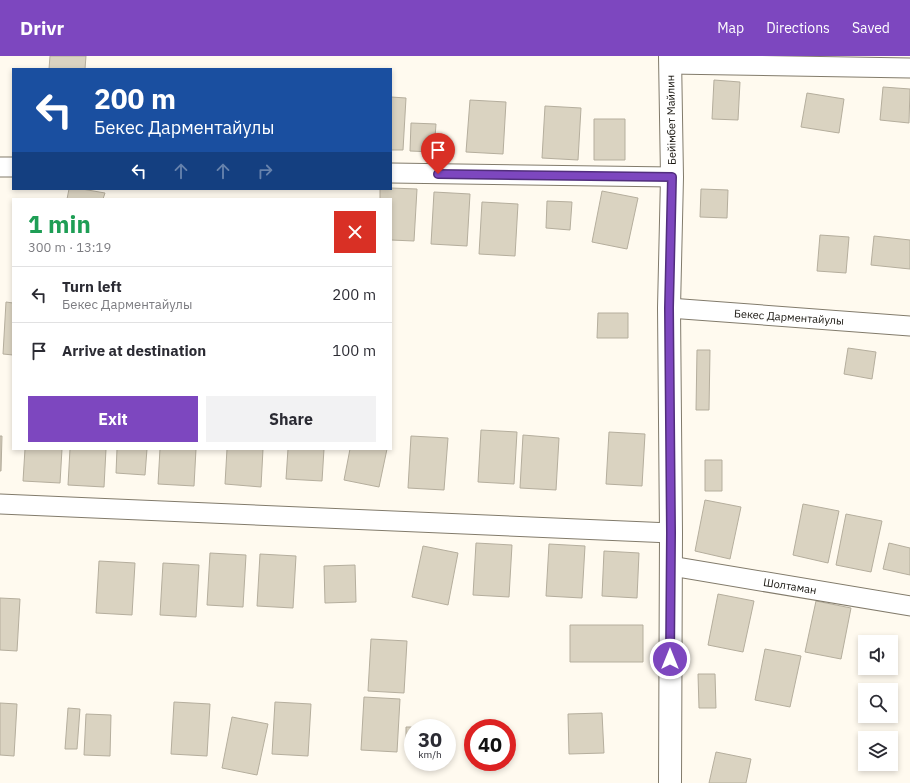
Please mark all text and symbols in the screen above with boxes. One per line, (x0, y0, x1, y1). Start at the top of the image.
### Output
text: Drivr (20, 16, 64, 40)
text: Map (717, 19, 744, 37)
text: Directions (766, 19, 830, 37)
text: Saved (852, 19, 890, 37)
street label: Бейімбет Майлин (663, 75, 679, 165)
text: 200 m (94, 80, 176, 117)
icon: left (28, 84, 80, 136)
text: Бекес Дарментайулы (94, 116, 275, 139)
pin (421, 133, 455, 174)
icon: arrive (427, 139, 449, 161)
icon: left (128, 160, 150, 182)
icon: ahead (170, 160, 192, 182)
icon: ahead (212, 160, 234, 182)
icon: right (254, 160, 276, 182)
text: 1 min (28, 208, 91, 240)
button: close (334, 211, 376, 253)
text: 300 m · 13:19 (28, 239, 111, 256)
text: Turn left (62, 277, 122, 296)
icon: left (28, 284, 50, 306)
text: 200 m (332, 285, 376, 304)
text: Бекес Дарментайулы (62, 296, 192, 313)
street label: Бекес Дарментайулы (733, 306, 845, 328)
icon: arrive (28, 340, 50, 362)
text: Arrive at destination (62, 341, 206, 360)
text: 100 m (332, 341, 376, 360)
button: Exit (28, 396, 198, 442)
button: Share (206, 396, 376, 442)
street label: Шолтаман (762, 575, 818, 597)
map controls (858, 635, 898, 771)
button: sound (858, 635, 898, 675)
position arrow (649, 638, 691, 680)
button: search (858, 683, 898, 723)
speed limit sign: 40 (464, 719, 516, 771)
text: 30 (418, 726, 442, 753)
button: layers (858, 731, 898, 771)
text: km/h (418, 748, 442, 761)

